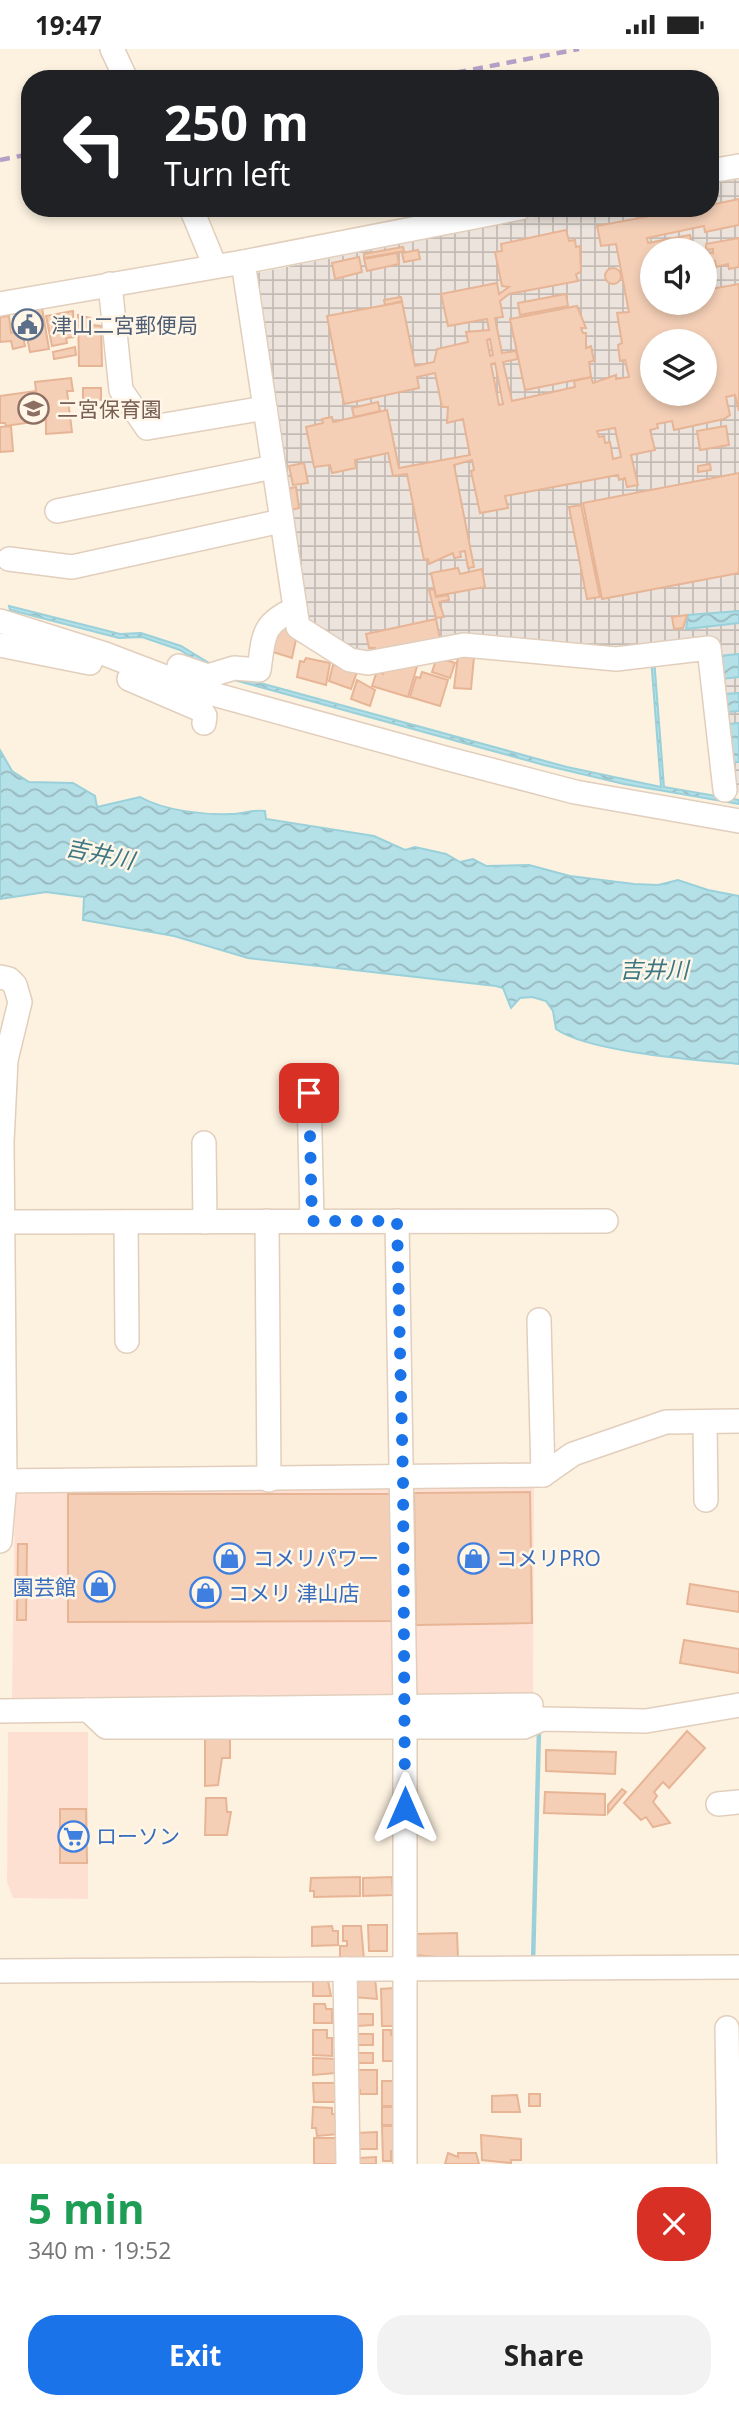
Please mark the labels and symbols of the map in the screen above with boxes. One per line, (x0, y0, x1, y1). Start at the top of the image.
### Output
public building icon: 津山二宮郵便局 (11, 308, 45, 342)
place label: 津山二宮郵便局 (51, 311, 198, 339)
school or university icon: 二宮保育園 (17, 392, 51, 426)
place label: 二宮保育園 (57, 395, 162, 423)
water label: 吉井川 (63, 830, 140, 876)
water label: 吉井川 (620, 953, 692, 985)
pin (279, 1063, 339, 1123)
shop icon: コメリパワー (213, 1541, 247, 1575)
shop icon: コメリPRO (456, 1541, 490, 1575)
place label: コメリパワー (253, 1544, 379, 1572)
place label: コメリPRO (496, 1544, 601, 1572)
shop icon: 園芸館 (82, 1570, 116, 1604)
place label: 園芸館 (13, 1573, 76, 1601)
shop icon: コメリ 津山店 (188, 1576, 222, 1610)
place label: コメリ 津山店 (228, 1579, 359, 1607)
position arrow (368, 1771, 442, 1845)
supermarket icon: ローソン (56, 1819, 90, 1853)
place label: ローソン (96, 1822, 180, 1850)

